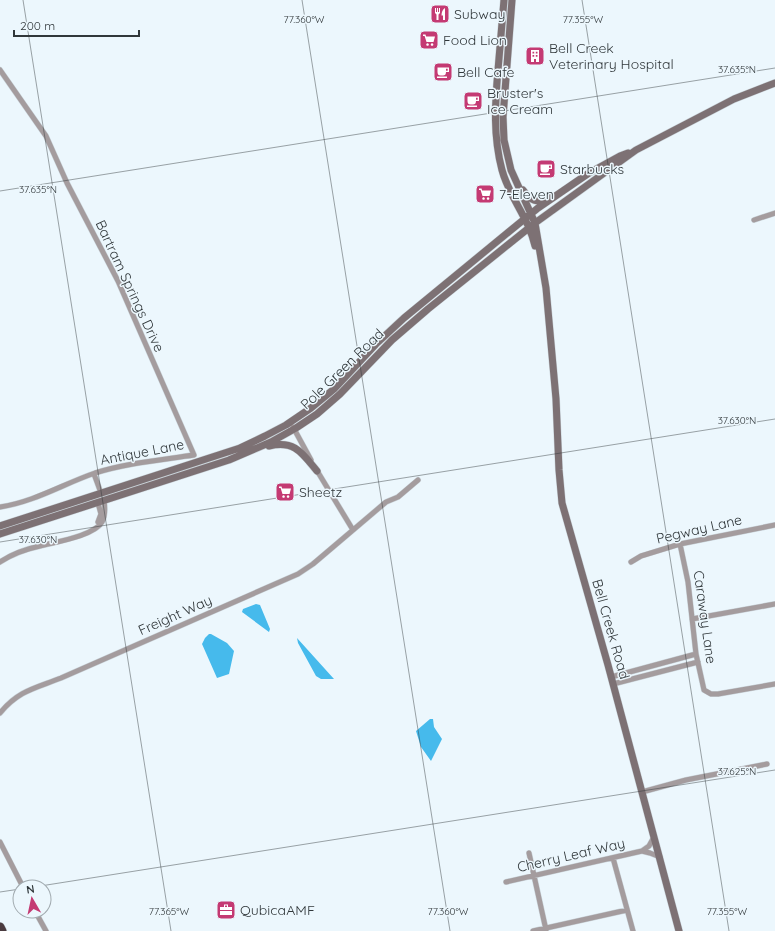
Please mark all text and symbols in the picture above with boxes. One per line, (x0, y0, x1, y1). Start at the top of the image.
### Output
restaurant icon: Subway (429, 3, 451, 25)
place label: Subway (454, 5, 505, 23)
scale bar (14, 12, 139, 38)
text: 77.360°W (284, 13, 325, 26)
text: 77.355°W (563, 13, 604, 26)
text: 200 m (20, 18, 55, 33)
supermarket icon: Food Lion (418, 29, 440, 51)
place label: Food Lion (443, 31, 507, 49)
place label: Bell Creek Veterinary Hospital (549, 39, 674, 73)
building icon: Bell Creek Veterinary Hospital (524, 45, 546, 67)
cafe icon: Bell Cafe (432, 61, 454, 83)
place label: Bell Cafe (457, 63, 514, 81)
text: 37.635°N (718, 63, 756, 76)
place label: Bruster's Ice Cream (487, 84, 553, 118)
cafe icon: Bruster's Ice Cream (462, 90, 484, 112)
cafe icon: Starbucks (535, 158, 557, 180)
place label: Starbucks (560, 160, 624, 178)
text: 37.635°N (19, 183, 57, 196)
supermarket icon: 7-Eleven (474, 183, 496, 205)
place label: 7-Eleven (499, 185, 554, 203)
street label: Bartram Springs Drive (92, 217, 169, 355)
street label: Pole Green Road (297, 325, 387, 413)
text: 37.630°N (718, 414, 756, 427)
street label: Antique Lane (99, 435, 186, 469)
supermarket icon: Sheetz (274, 481, 296, 503)
place label: Sheetz (299, 483, 342, 501)
street label: Pegway Lane (654, 510, 744, 548)
text: 37.630°N (19, 533, 57, 546)
street label: Caraway Lane (690, 569, 720, 665)
street label: Bell Creek Road (588, 577, 634, 681)
street label: Freight Way (135, 591, 215, 639)
text: 37.625°N (718, 765, 756, 778)
street label: Cherry Leaf Way (515, 834, 627, 876)
north arrow (12, 879, 52, 919)
text: N (25, 882, 36, 897)
office icon: QubicaAMF (215, 899, 237, 921)
place label: QubicaAMF (240, 901, 315, 919)
text: 77.365°W (149, 905, 190, 918)
text: 77.360°W (428, 905, 469, 918)
text: 77.355°W (707, 905, 748, 918)

